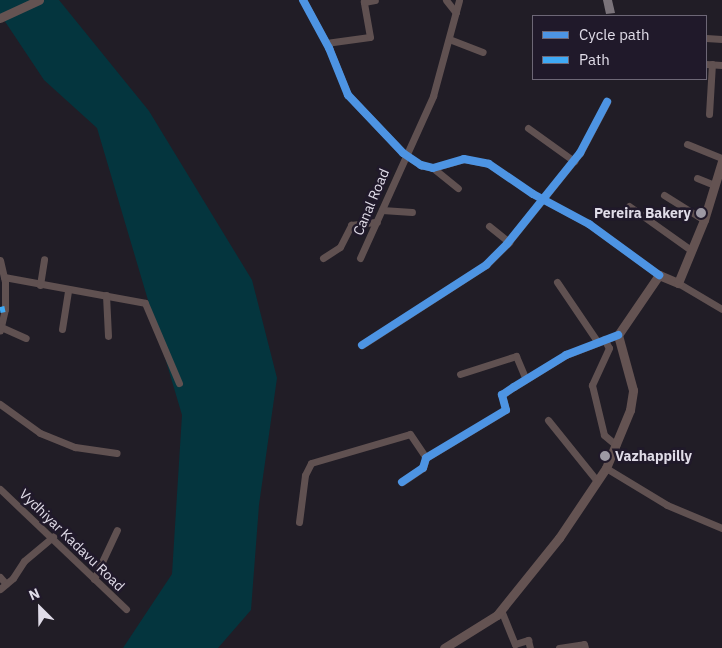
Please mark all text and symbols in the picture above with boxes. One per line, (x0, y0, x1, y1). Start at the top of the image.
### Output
legend (532, 15, 707, 80)
text: Cycle path (579, 25, 650, 44)
text: Path (579, 50, 610, 69)
street label: Canal Road (349, 166, 393, 238)
place label: Pereira Bakery (594, 205, 691, 221)
marker: Pereira Bakery (695, 207, 707, 219)
place label: Vazhappilly (615, 448, 692, 464)
marker: Vazhappilly (599, 450, 611, 462)
street label: Vydhiyar Kadavu Road (16, 485, 128, 595)
north arrow (15, 583, 65, 633)
text: N (26, 584, 42, 604)

